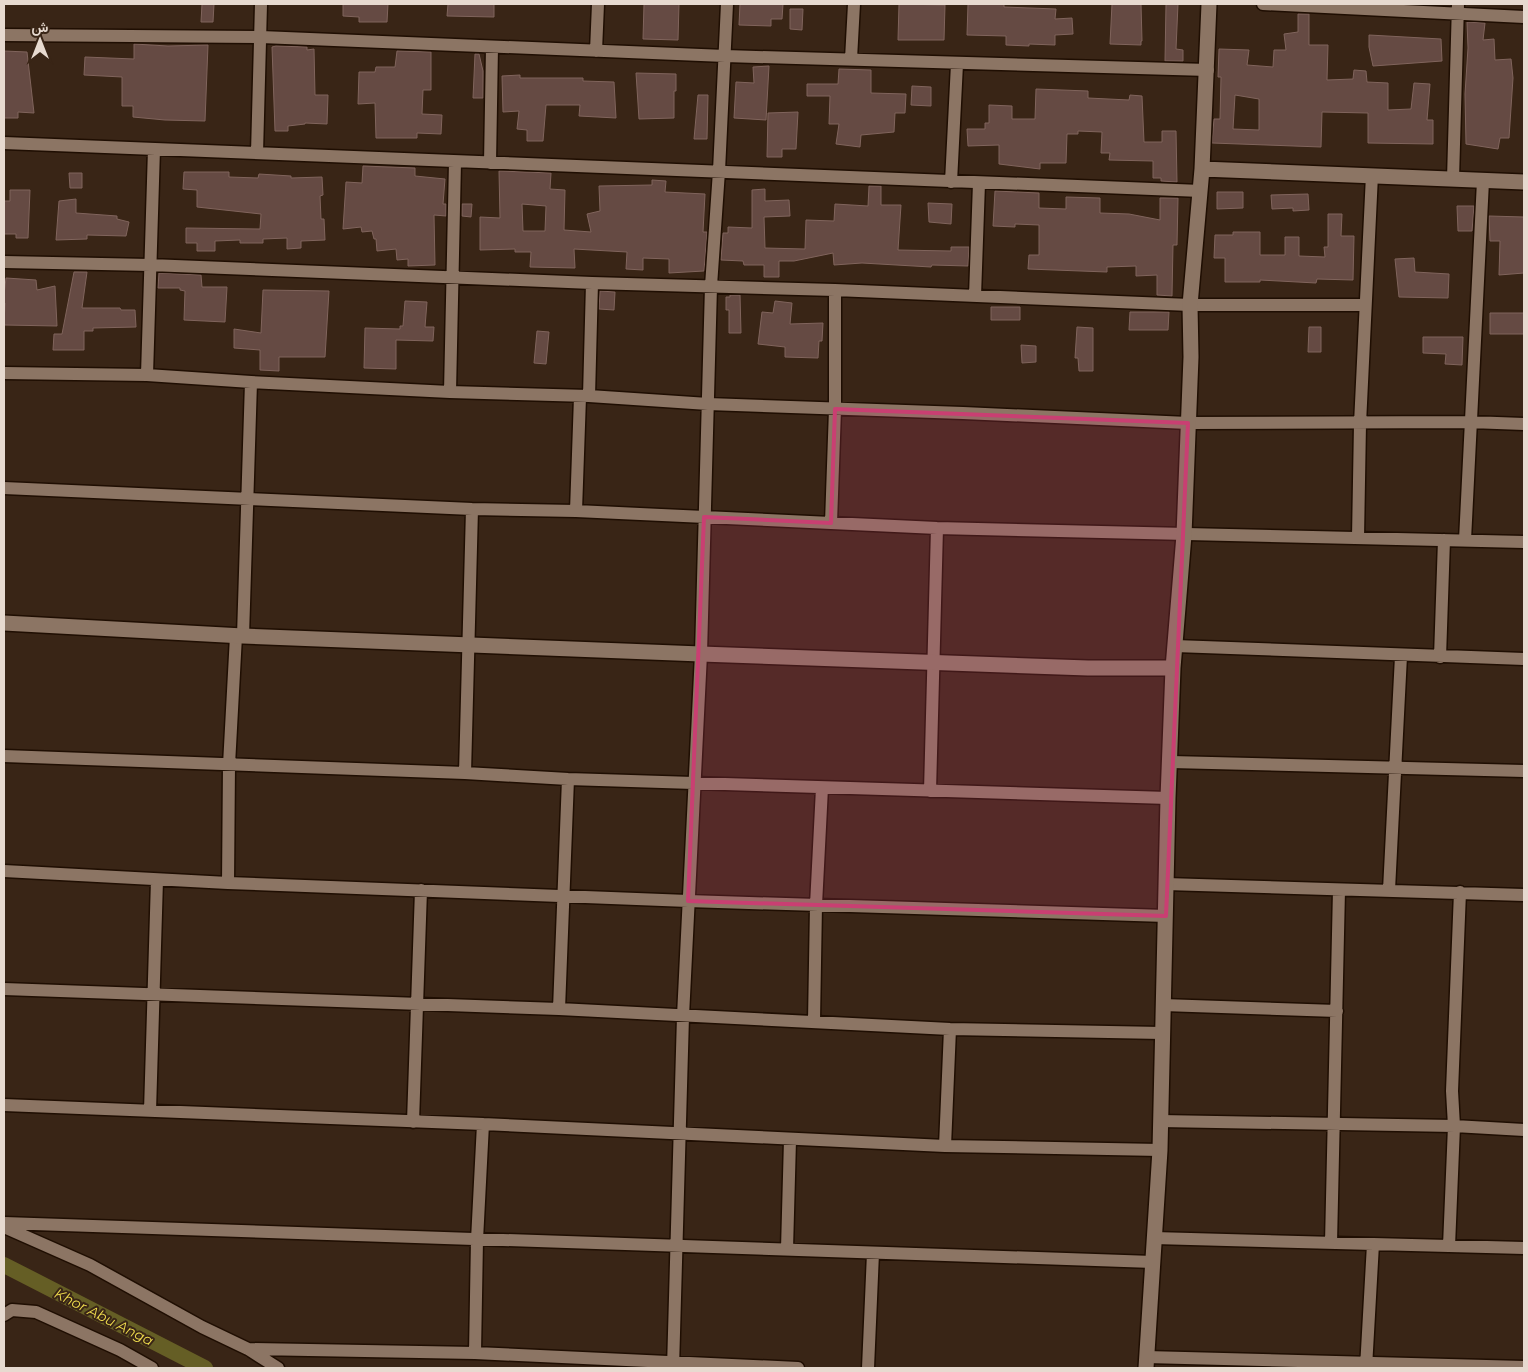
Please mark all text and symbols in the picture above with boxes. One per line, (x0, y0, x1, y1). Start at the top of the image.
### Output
north arrow (15, 15, 65, 65)
text: ش (32, 18, 49, 36)
water label: Khor Abu Anga (52, 1284, 156, 1350)

